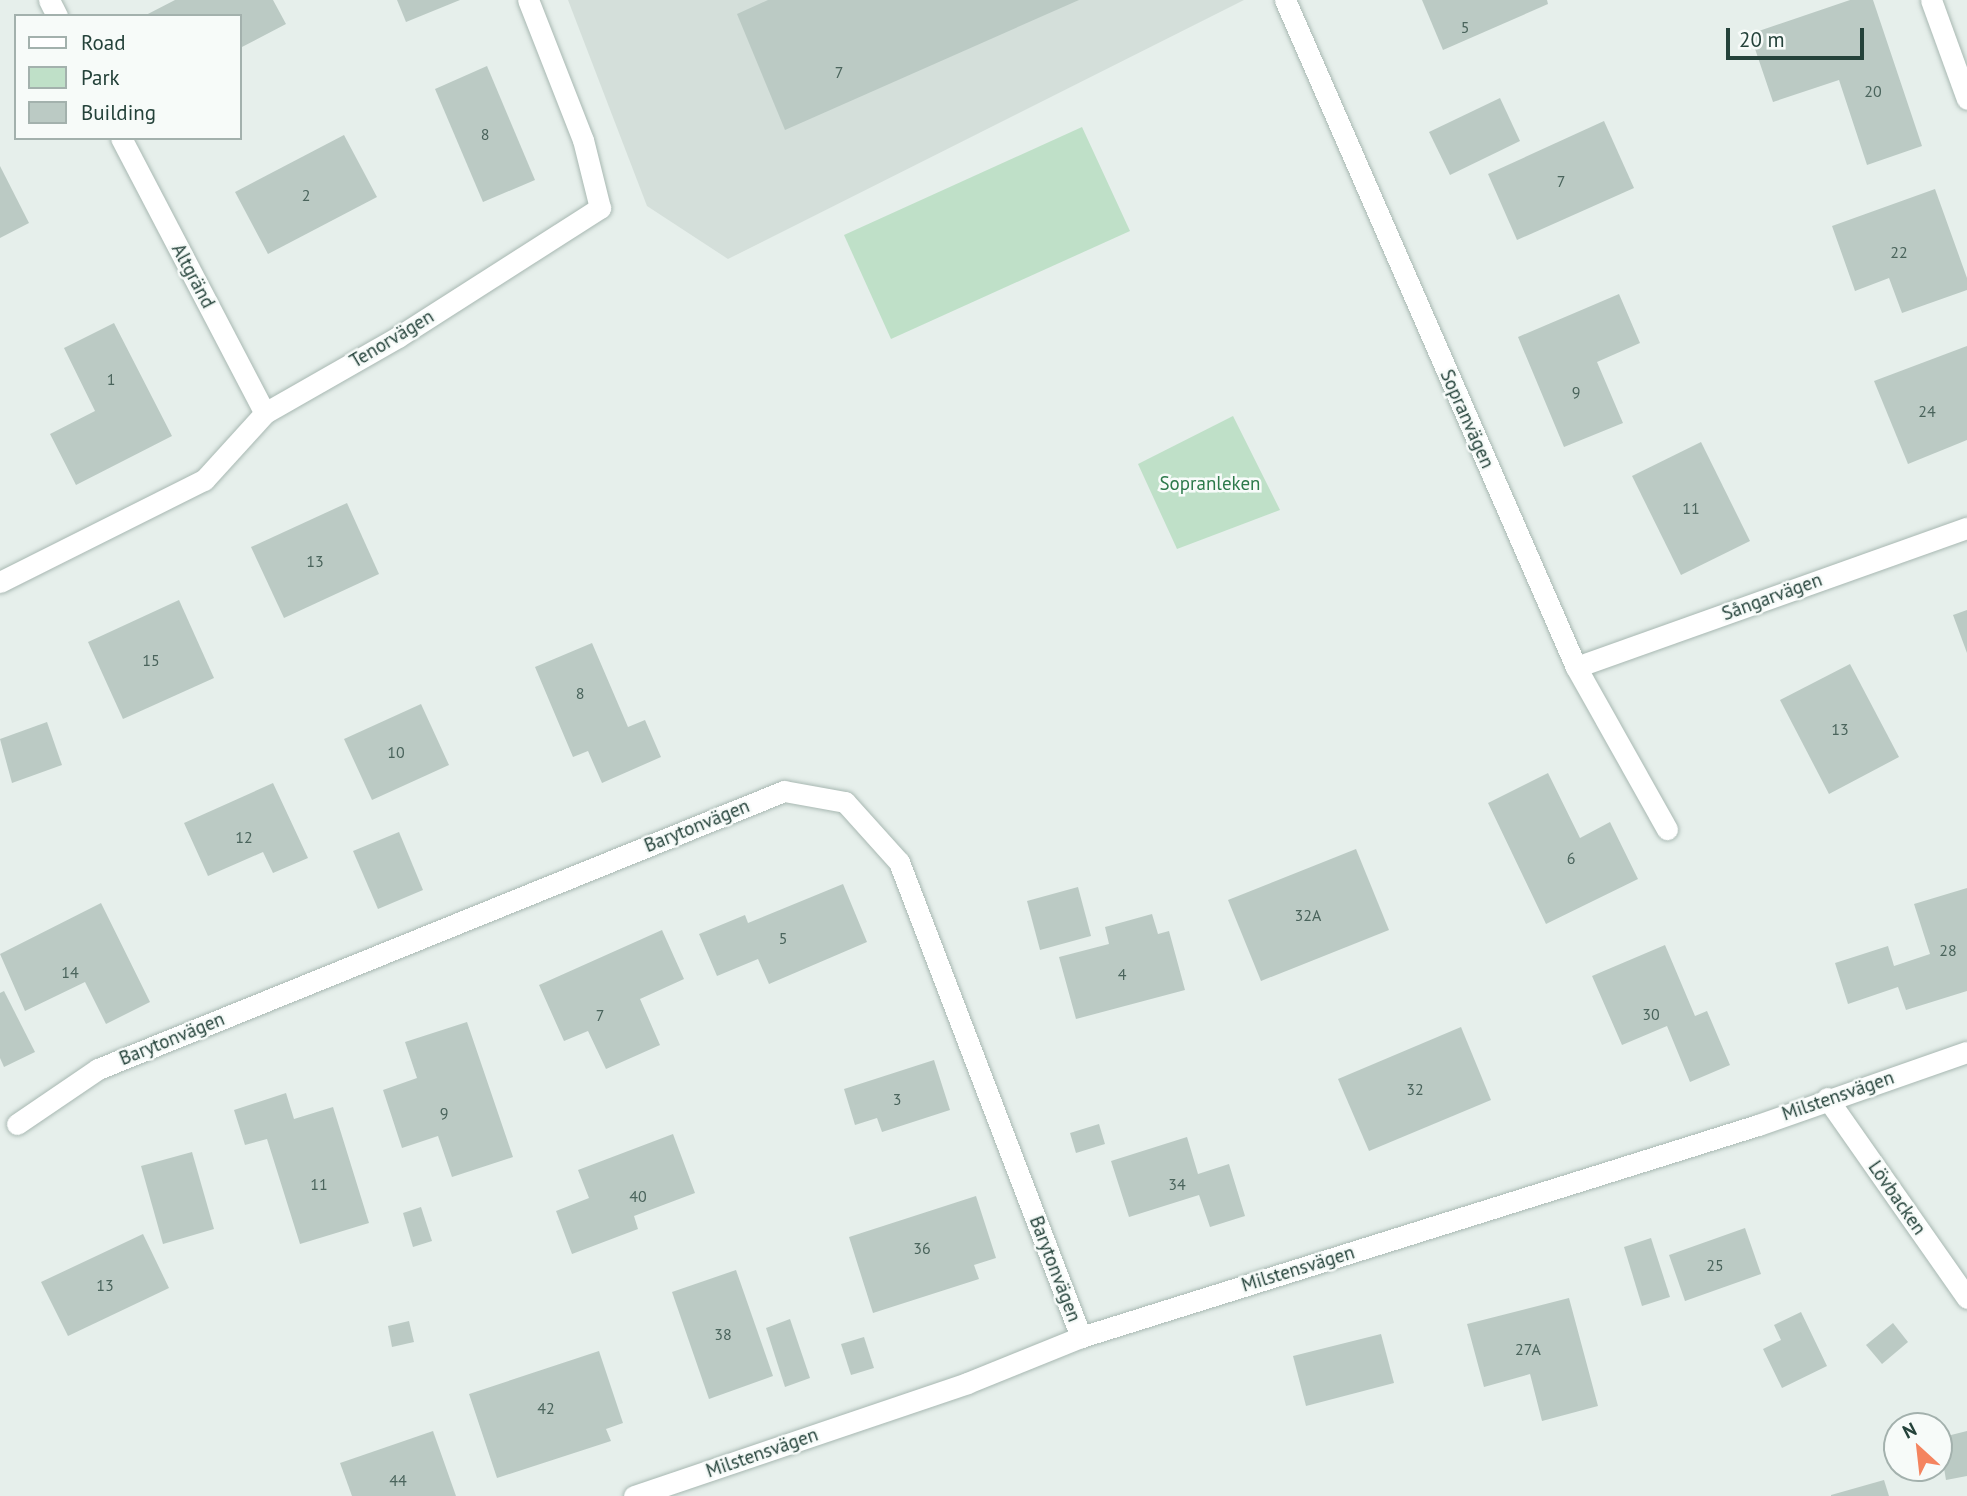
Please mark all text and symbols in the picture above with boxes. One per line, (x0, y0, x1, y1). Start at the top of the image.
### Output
legend (14, 14, 242, 140)
scale bar (1729, 14, 1867, 58)
house number: 5 (1461, 17, 1469, 37)
text: 20 m (1739, 26, 1785, 53)
text: Road (81, 29, 125, 56)
house number: 7 (835, 62, 843, 82)
text: Park (81, 64, 120, 91)
house number: 20 (1864, 81, 1882, 101)
text: Building (81, 99, 156, 126)
house number: 8 (481, 124, 489, 144)
house number: 7 (1557, 171, 1565, 191)
house number: 2 (302, 185, 310, 205)
street label: Altgränd (167, 240, 219, 312)
house number: 22 (1890, 242, 1908, 262)
street label: Tenorvägen (346, 305, 438, 373)
street label: Sopranvägen (1435, 366, 1499, 472)
house number: 1 (107, 369, 115, 389)
house number: 9 (1572, 382, 1580, 402)
house number: 24 (1918, 401, 1936, 421)
park label: Sopranleken (1160, 473, 1260, 495)
house number: 11 (1682, 498, 1700, 518)
house number: 13 (306, 551, 324, 571)
street label: Sångarvägen (1719, 568, 1825, 626)
house number: 15 (142, 650, 160, 670)
house number: 8 (576, 683, 584, 703)
house number: 13 (1831, 719, 1849, 739)
house number: 10 (387, 742, 405, 762)
street label: Barytonvägen (641, 795, 753, 857)
house number: 12 (235, 827, 253, 847)
house number: 6 (1567, 848, 1575, 868)
house number: 32A (1295, 905, 1321, 925)
house number: 5 (779, 928, 787, 948)
house number: 28 (1939, 940, 1957, 960)
house number: 14 (61, 962, 79, 982)
house number: 4 (1118, 964, 1126, 984)
house number: 30 (1642, 1004, 1660, 1024)
house number: 7 (596, 1005, 604, 1025)
street label: Barytonvägen (116, 1008, 228, 1070)
street label: Milstensvägen (1779, 1066, 1897, 1126)
house number: 32 (1406, 1079, 1424, 1099)
house number: 3 (893, 1089, 901, 1109)
house number: 9 (440, 1103, 448, 1123)
street label: Lövbacken (1863, 1157, 1931, 1239)
house number: 11 (310, 1174, 328, 1194)
house number: 34 (1168, 1174, 1186, 1194)
house number: 40 (629, 1186, 647, 1206)
street label: Barytonvägen (1024, 1213, 1086, 1325)
house number: 36 (913, 1238, 931, 1258)
street label: Milstensvägen (1239, 1241, 1357, 1297)
house number: 25 (1706, 1255, 1724, 1275)
house number: 13 (96, 1275, 114, 1295)
house number: 38 (714, 1324, 732, 1344)
house number: 27A (1515, 1339, 1541, 1359)
house number: 42 (537, 1398, 555, 1418)
north arrow (1883, 1412, 1953, 1482)
text: N (1898, 1417, 1920, 1444)
street label: Milstensvägen (703, 1423, 821, 1483)
house number: 44 (389, 1470, 407, 1490)

